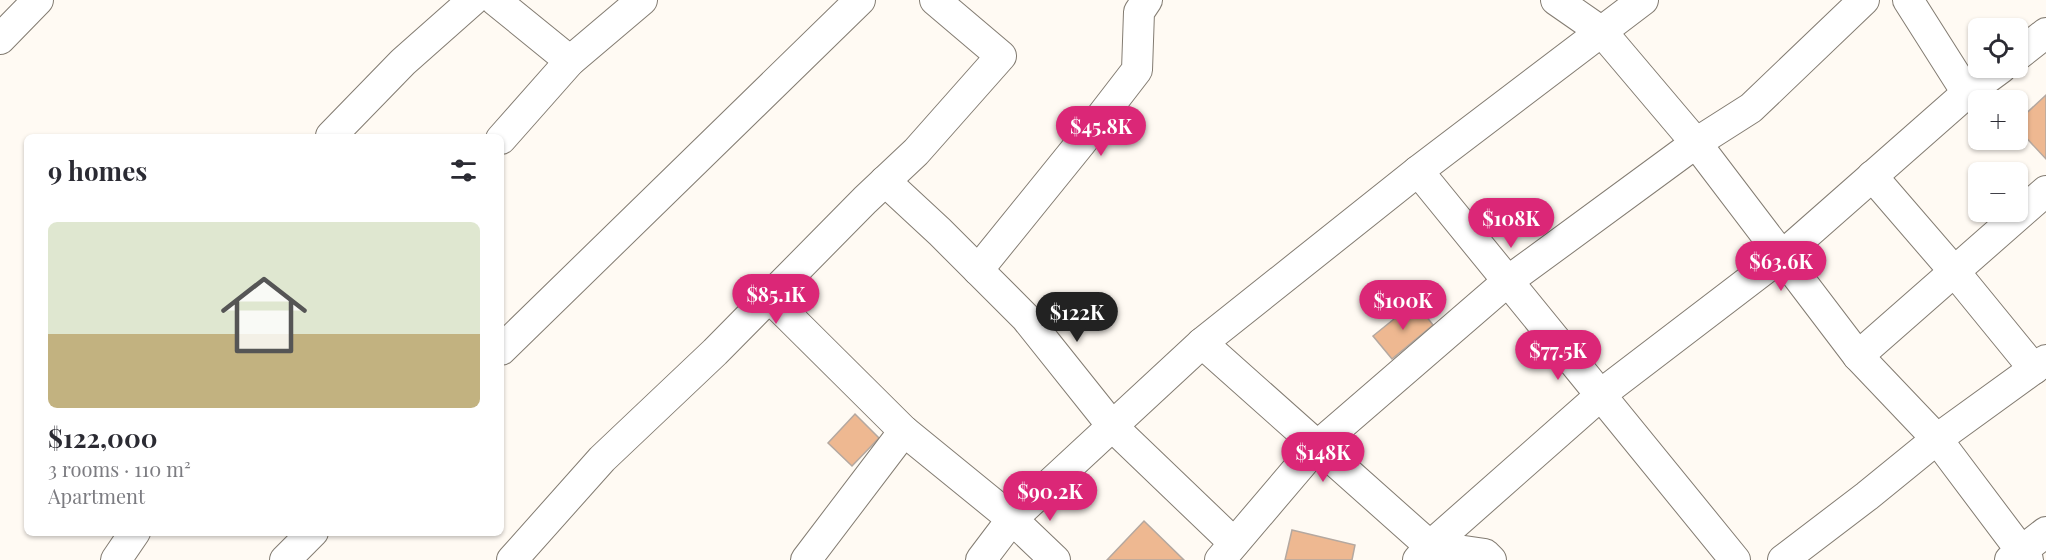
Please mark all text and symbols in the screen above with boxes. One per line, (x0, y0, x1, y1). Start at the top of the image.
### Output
map controls (1968, 18, 2028, 222)
button: locate (1968, 18, 2028, 78)
button: + (1968, 90, 2028, 150)
pin: $45.8K (1052, 106, 1150, 157)
text: $45.8K (1070, 112, 1132, 139)
text: 9 homes (48, 153, 147, 188)
icon: filters (447, 154, 480, 187)
button: − (1968, 162, 2028, 222)
pin: $108K (1469, 198, 1553, 249)
text: $108K (1482, 204, 1540, 231)
pin: $63.6K (1732, 241, 1830, 292)
text: $63.6K (1749, 247, 1813, 274)
icon: home (210, 261, 318, 369)
pin: $85.1K (727, 274, 825, 325)
text: $85.1K (746, 280, 806, 307)
pin: $100K (1361, 280, 1445, 331)
text: $100K (1373, 286, 1433, 313)
pin: $122K (1035, 292, 1119, 343)
text: $122K (1050, 298, 1104, 325)
pin: $77.5K (1509, 330, 1607, 381)
text: $77.5K (1529, 336, 1587, 363)
text: $122,000 (48, 420, 157, 455)
pin: $148K (1281, 432, 1365, 483)
text: $148K (1295, 438, 1351, 465)
text: 3 rooms · 110 m² (48, 455, 191, 482)
pin: $90.2K (1001, 471, 1099, 522)
text: $90.2K (1017, 477, 1083, 504)
text: Apartment (48, 482, 145, 509)

